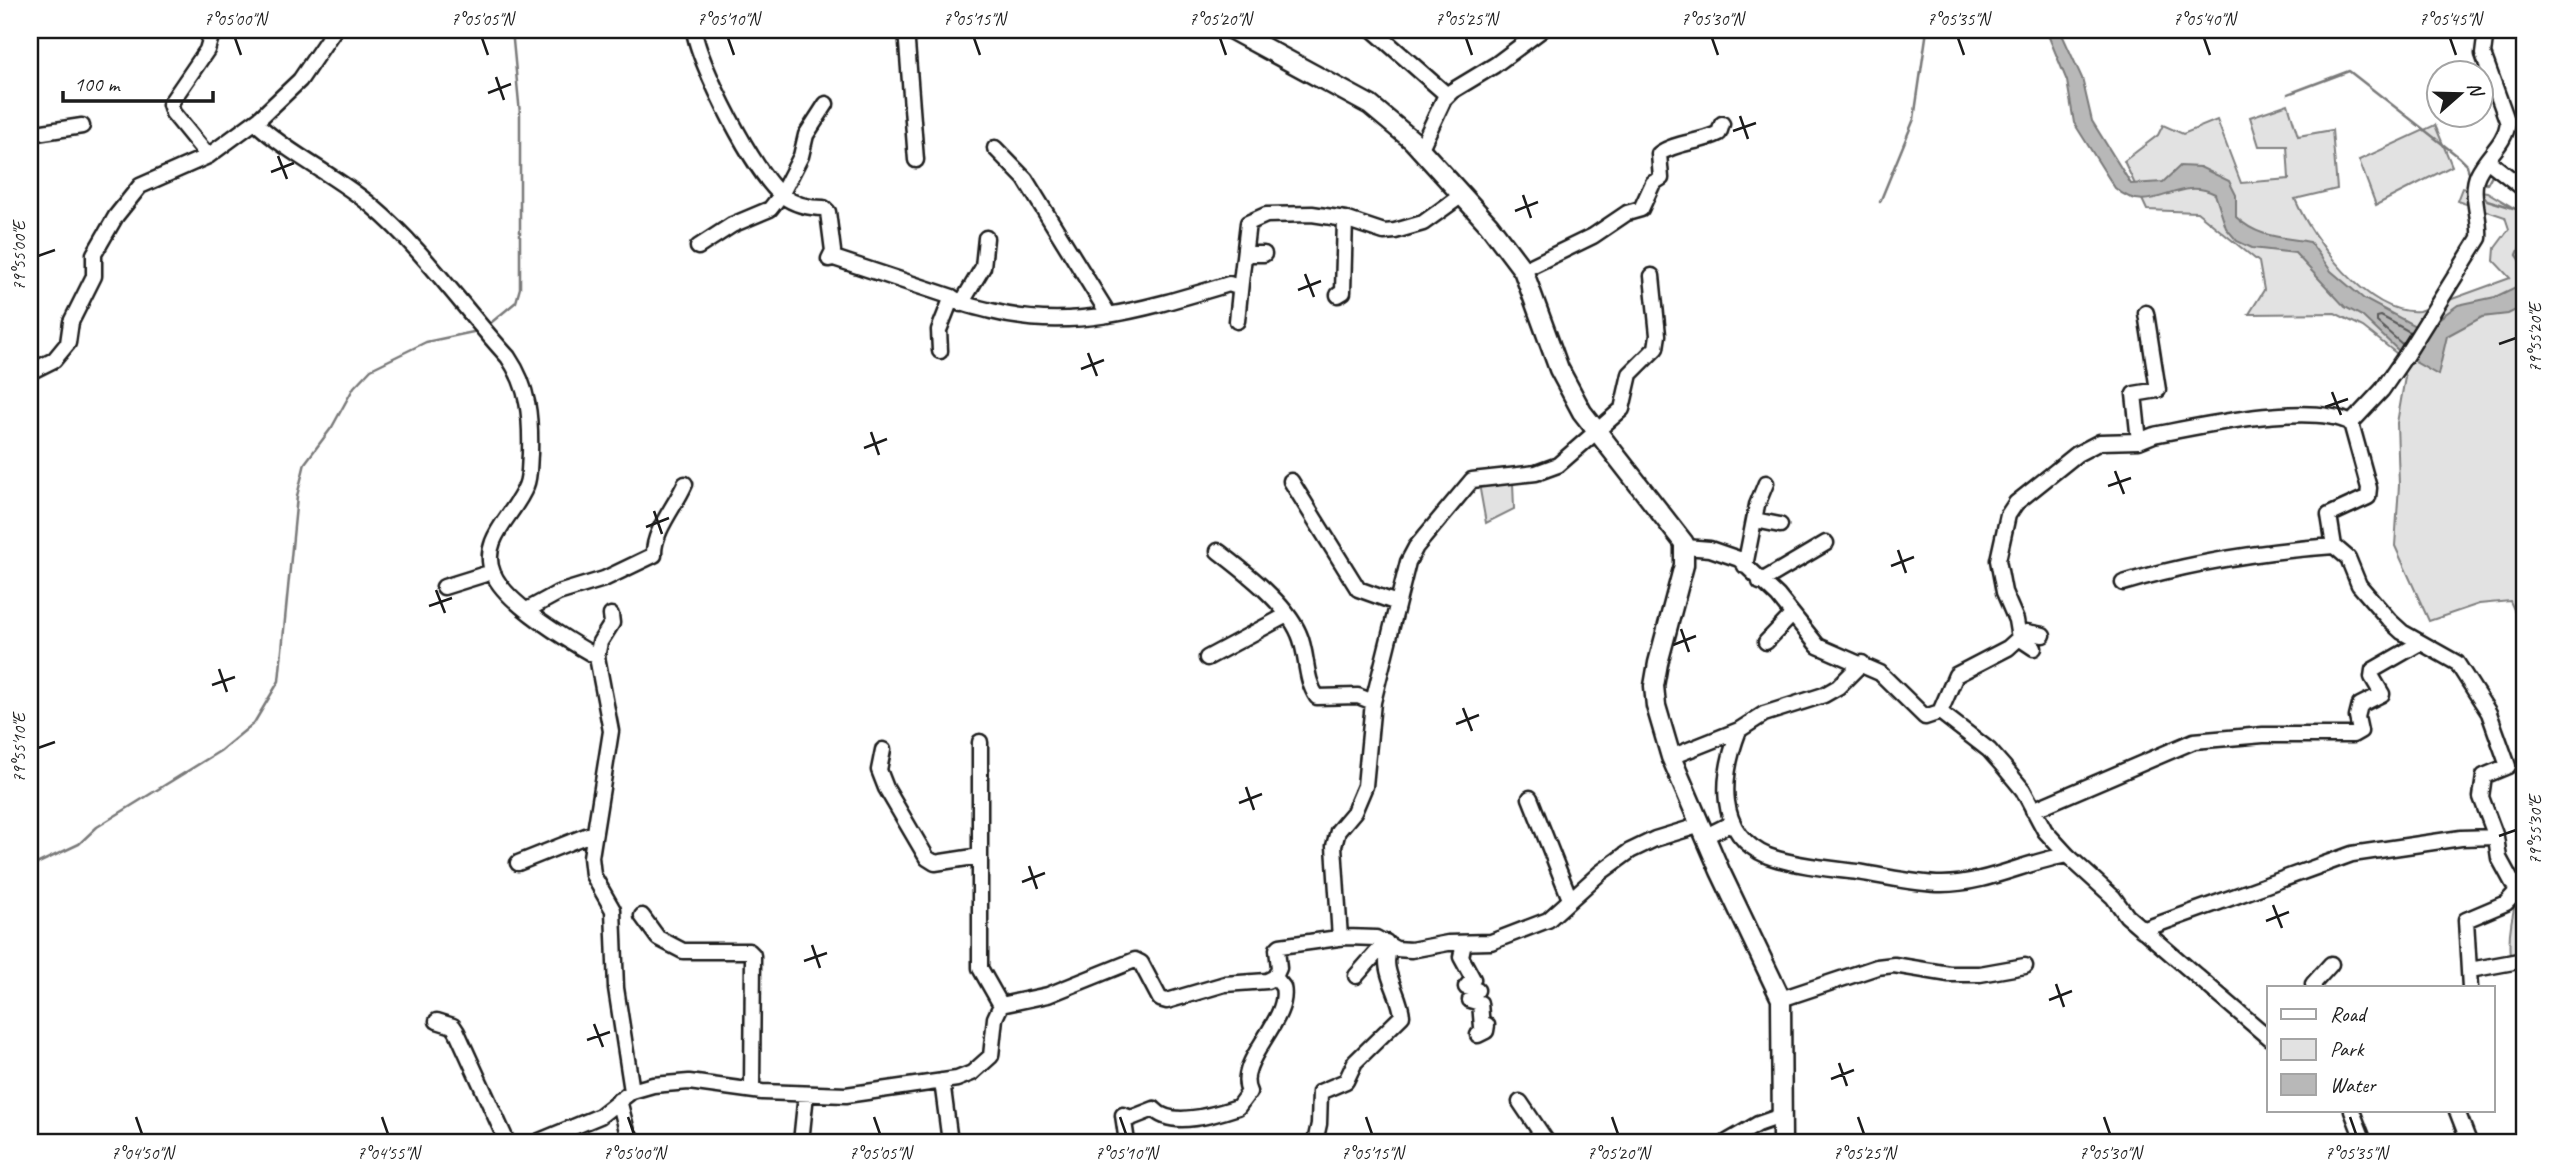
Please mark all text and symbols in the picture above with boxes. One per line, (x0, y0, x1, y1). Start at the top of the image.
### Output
text: 7°05'00"N (204, 8, 270, 30)
text: 7°05'05"N (451, 8, 517, 30)
text: 7°05'10"N (697, 8, 763, 30)
text: 7°05'15"N (943, 8, 1009, 30)
text: 7°05'20"N (1189, 8, 1255, 30)
text: 7°05'25"N (1435, 8, 1501, 30)
text: 7°05'30"N (1681, 8, 1747, 30)
text: 7°05'35"N (1927, 8, 1993, 30)
text: 7°05'40"N (2173, 8, 2239, 30)
text: 7°05'45"N (2419, 8, 2485, 30)
scale bar (63, 60, 214, 104)
north arrow (2424, 60, 2494, 130)
text: 100 m (74, 71, 121, 97)
text: N (2462, 79, 2489, 101)
text: 79°55'00"E (8, 219, 30, 291)
text: 79°55'20"E (2524, 301, 2546, 373)
text: 79°55'10"E (8, 711, 30, 783)
text: 79°55'30"E (2524, 793, 2546, 865)
legend (2267, 986, 2494, 1112)
text: Road (2330, 1001, 2369, 1027)
text: Park (2330, 1036, 2365, 1062)
text: Water (2330, 1072, 2377, 1098)
text: 7°04'50"N (111, 1142, 177, 1164)
text: 7°04'55"N (357, 1142, 423, 1164)
text: 7°05'00"N (603, 1142, 669, 1164)
text: 7°05'05"N (849, 1142, 915, 1164)
text: 7°05'10"N (1095, 1142, 1161, 1164)
text: 7°05'15"N (1341, 1142, 1407, 1164)
text: 7°05'20"N (1587, 1142, 1653, 1164)
text: 7°05'25"N (1833, 1142, 1899, 1164)
text: 7°05'30"N (2079, 1142, 2145, 1164)
text: 7°05'35"N (2325, 1142, 2391, 1164)

